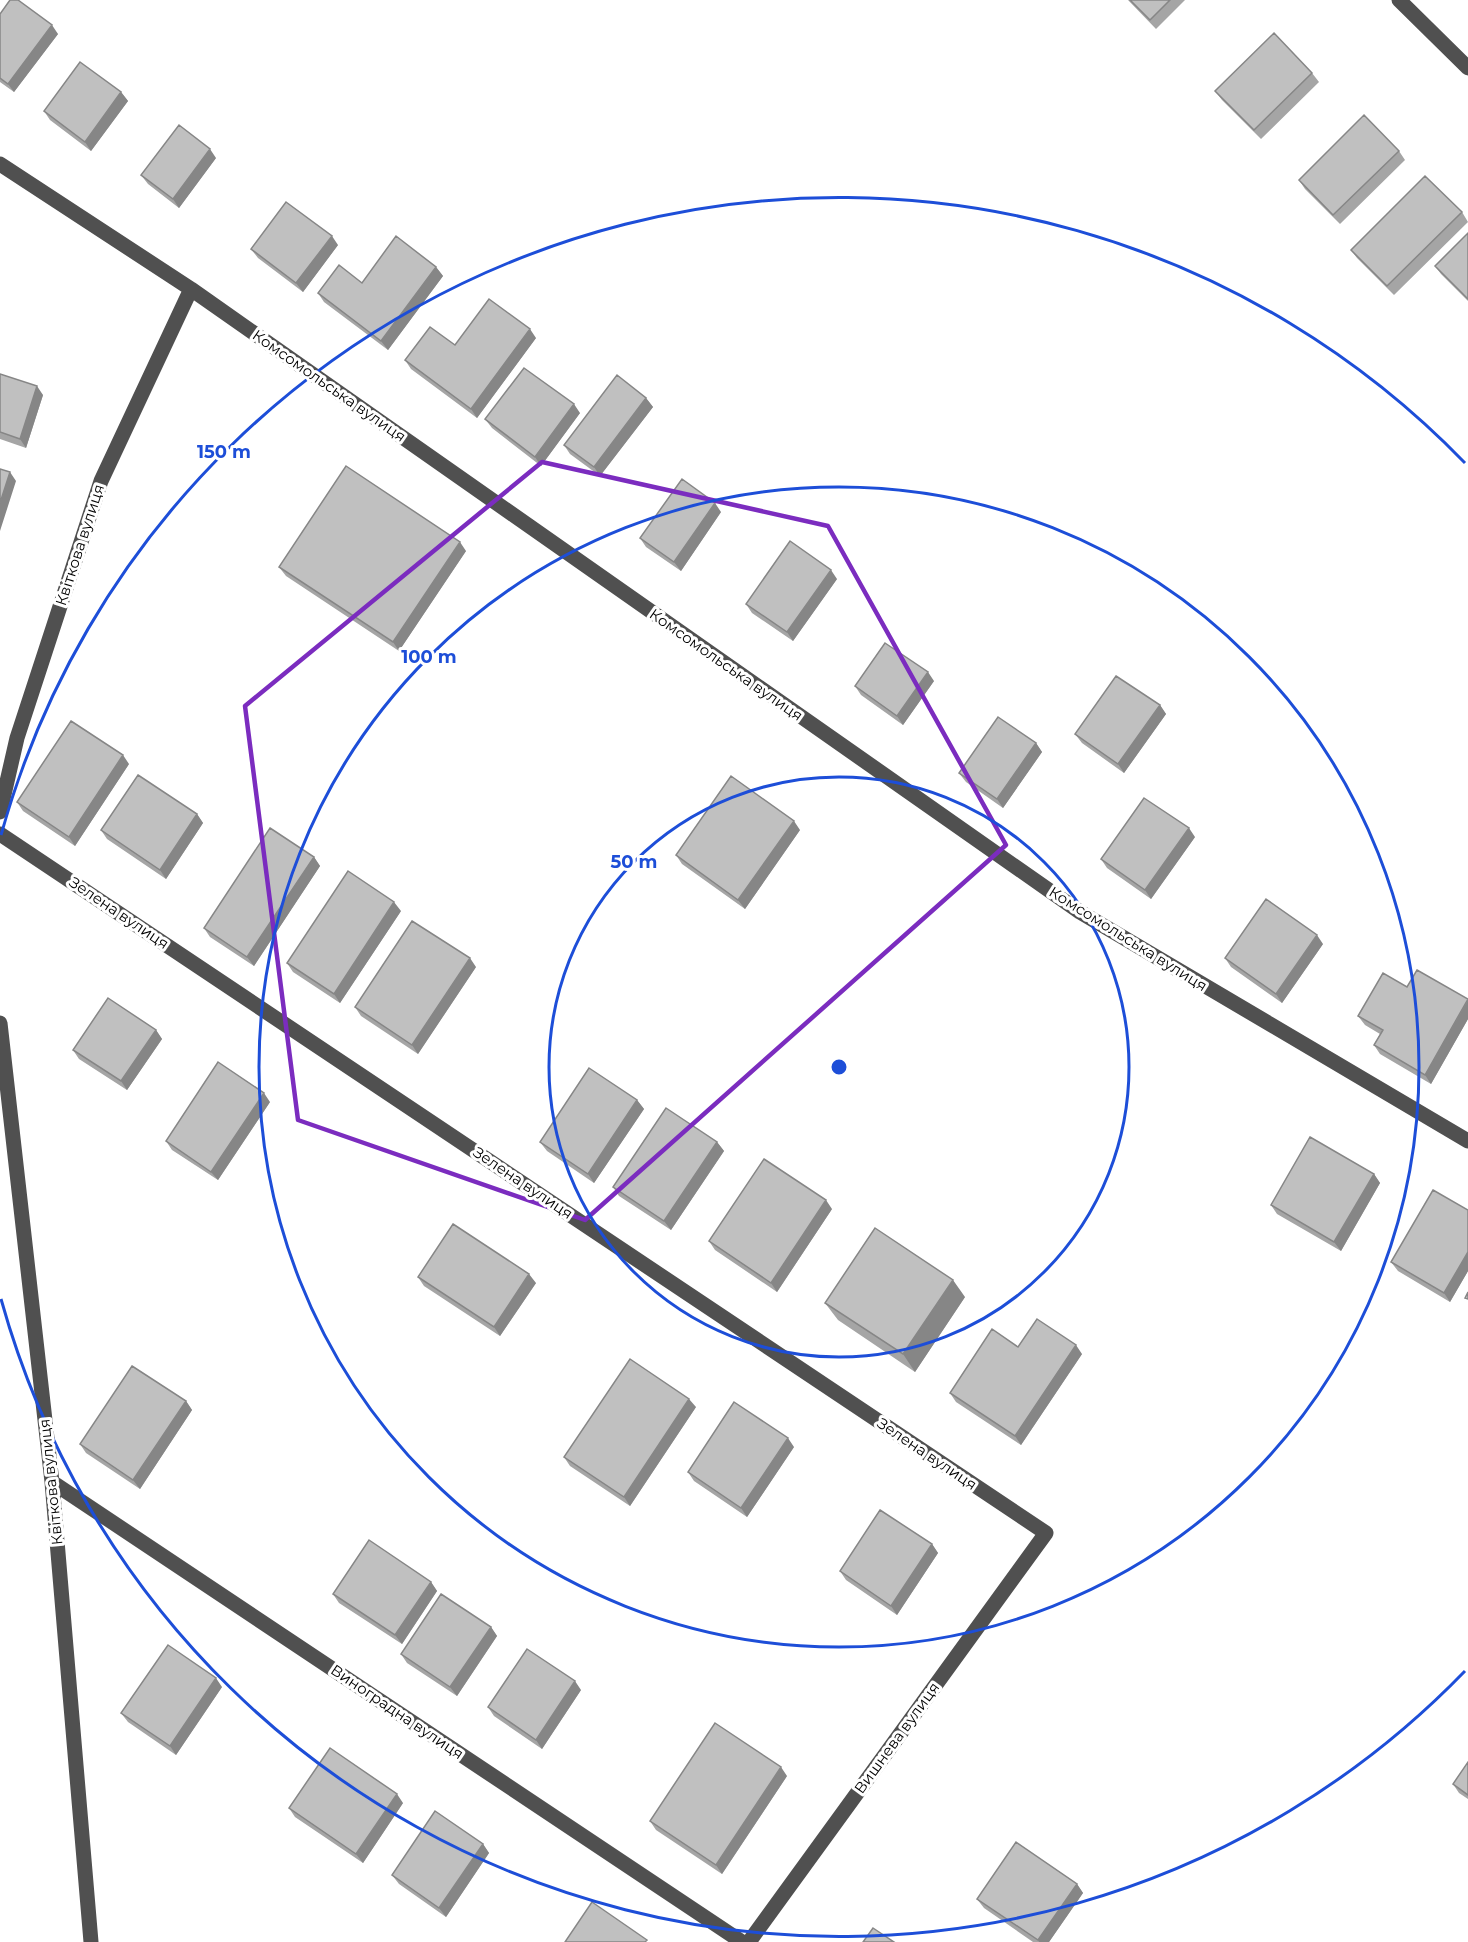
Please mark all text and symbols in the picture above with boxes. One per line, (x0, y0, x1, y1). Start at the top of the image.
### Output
street label: Комсомольська вулиця (249, 325, 410, 446)
text: 150 m (197, 441, 251, 463)
street label: Квіткова вулиця (51, 482, 108, 608)
street label: Комсомольська вулиця (646, 604, 807, 725)
text: 100 m (401, 646, 457, 668)
text: 50 m (611, 851, 657, 873)
street label: Зелена вулиця (66, 872, 173, 953)
street label: Комсомольська вулиця (1046, 882, 1211, 995)
centre of rings (829, 1057, 849, 1077)
street label: Зелена вулиця (470, 1142, 577, 1223)
street label: Зелена вулиця (874, 1413, 981, 1494)
street label: Квіткова вулиця (34, 1418, 67, 1546)
street label: Виноградна вулиця (327, 1660, 467, 1763)
street label: Вишнева вулиця (850, 1678, 943, 1797)

